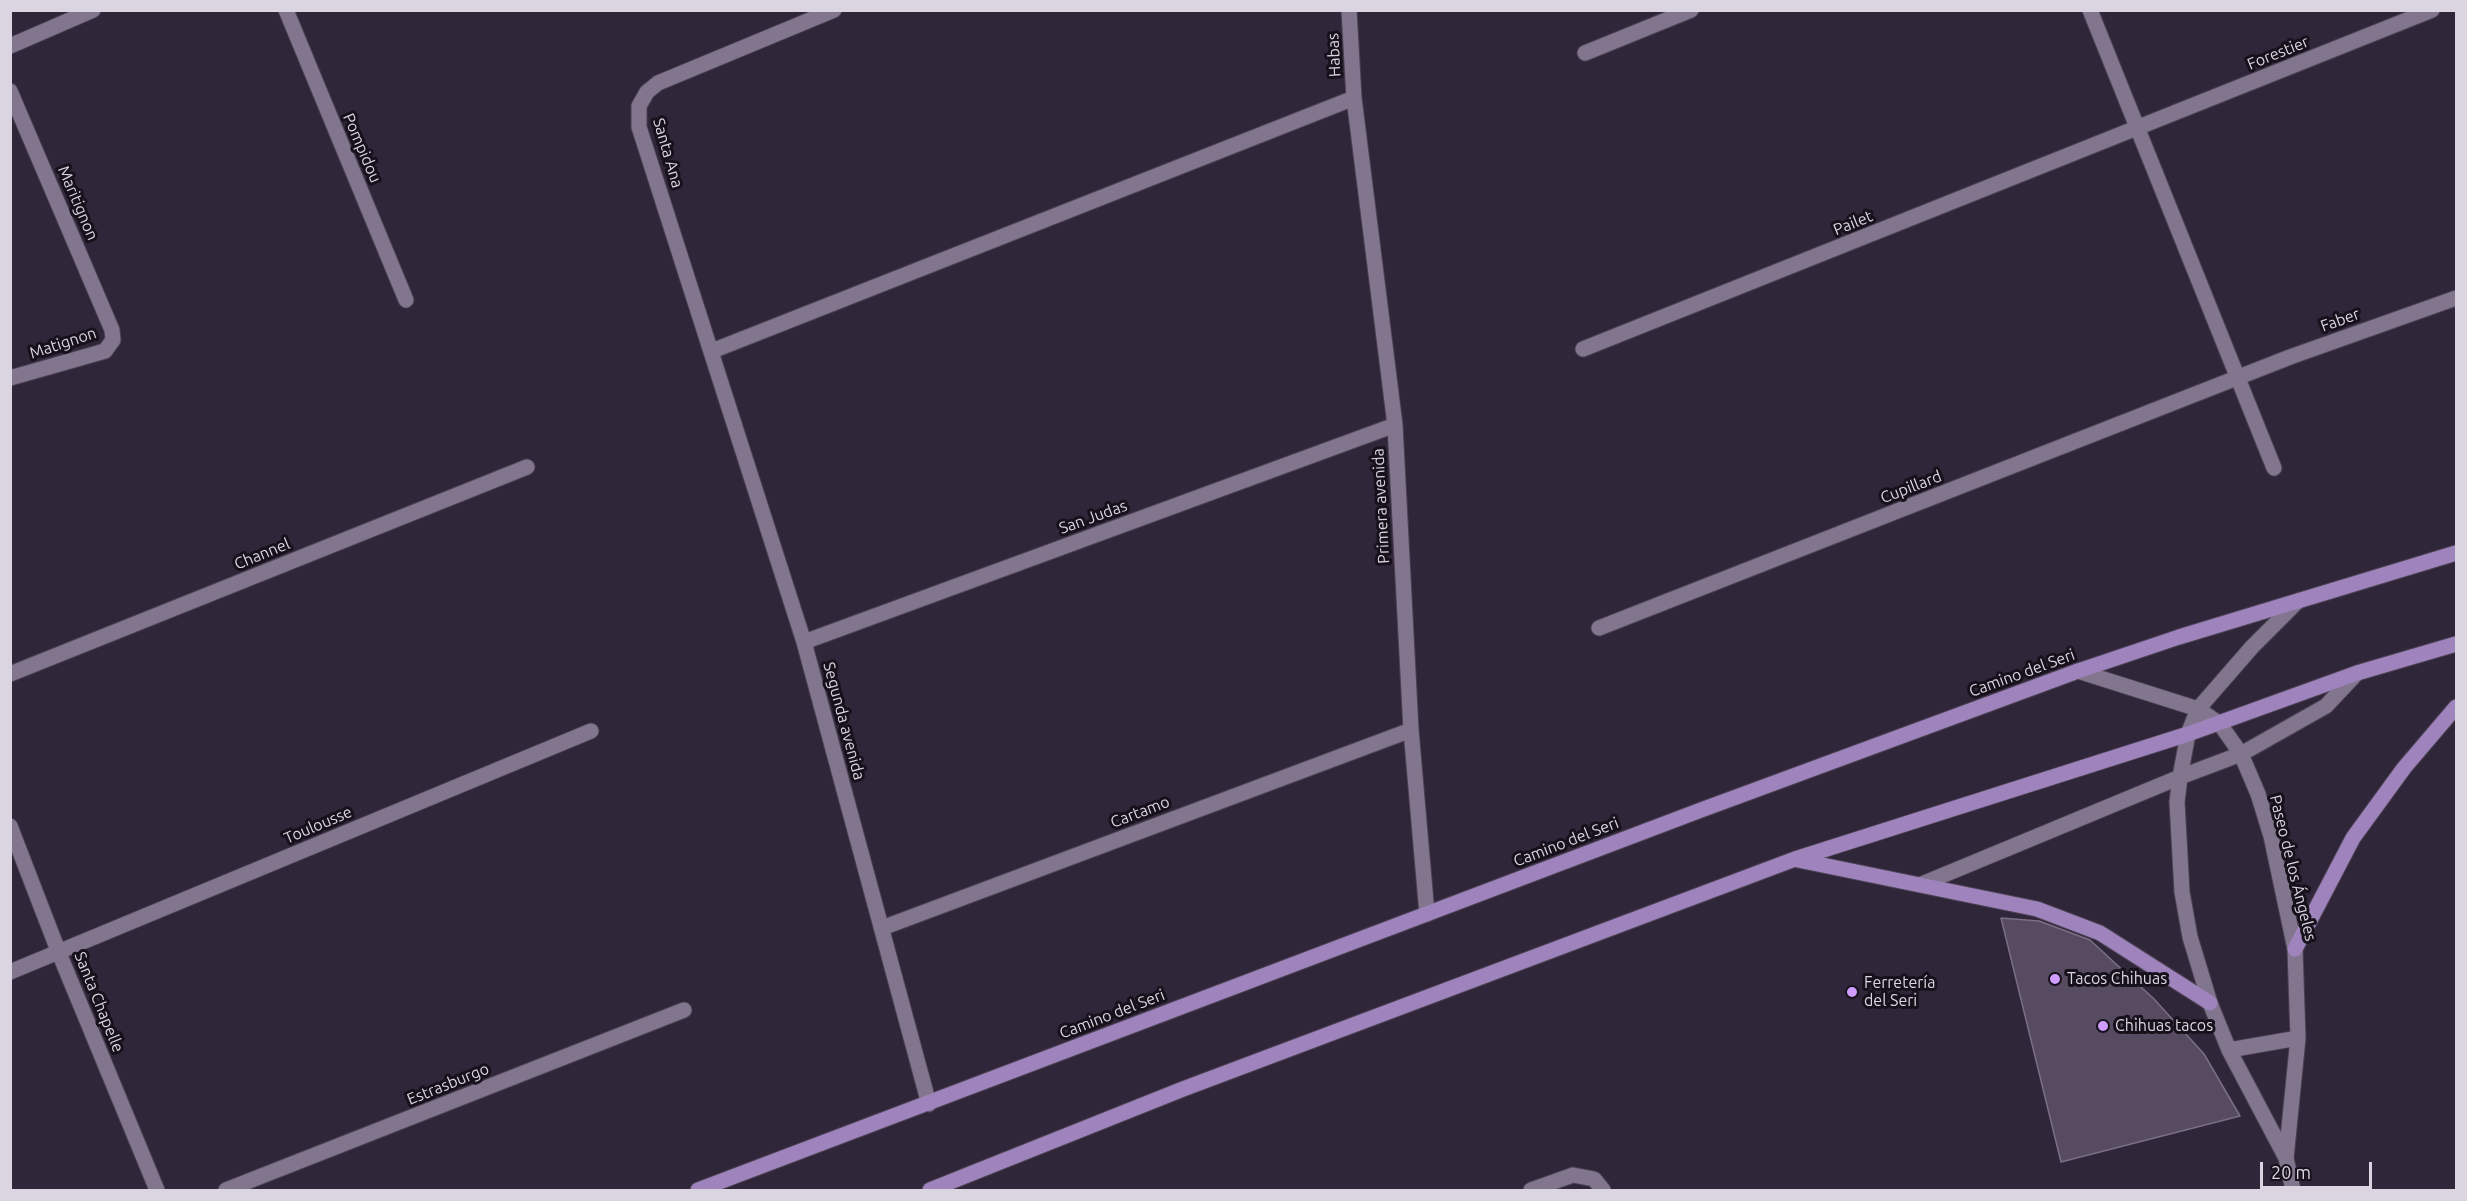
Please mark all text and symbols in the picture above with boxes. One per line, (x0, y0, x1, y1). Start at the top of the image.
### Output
street label: Forestier (2244, 32, 2312, 74)
street label: Habas (1323, 33, 1345, 77)
street label: Pompidou (339, 110, 385, 186)
street label: Santa Ana (649, 116, 687, 190)
street label: Maritignon (54, 163, 102, 243)
street label: Pailet (1830, 206, 1876, 240)
street label: Faber (2318, 304, 2362, 336)
street label: Matignon (27, 323, 99, 363)
street label: Primera avenida (1368, 448, 1394, 564)
street label: Cupillard (1878, 467, 1944, 507)
street label: San Judas (1056, 496, 1130, 538)
street label: Channel (231, 534, 293, 574)
street label: Camino del Seri (1967, 645, 2077, 701)
street label: Segunda avenida (819, 660, 869, 782)
street label: Cartamo (1108, 792, 1172, 832)
street label: Paseo de los Ángeles (2266, 793, 2320, 943)
street label: Toulousse (281, 802, 355, 848)
street label: Camino del Seri (1511, 813, 1621, 871)
street label: Santa Chapelle (70, 949, 128, 1055)
place label: Tacos Chihuas (2067, 969, 2167, 989)
marker: Tacos Chihuas (2048, 972, 2062, 986)
place label: Ferretería del Seri (1864, 973, 1935, 1011)
street label: Camino del Seri (1057, 985, 1167, 1043)
marker: Ferretería del Seri (1845, 985, 1859, 999)
place label: Chihuas tacos (2115, 1016, 2213, 1036)
marker: Chihuas tacos (2096, 1019, 2110, 1033)
street label: Estrasburgo (404, 1059, 492, 1109)
scale bar (2263, 1150, 2376, 1188)
text: 20 m (2271, 1162, 2311, 1182)

